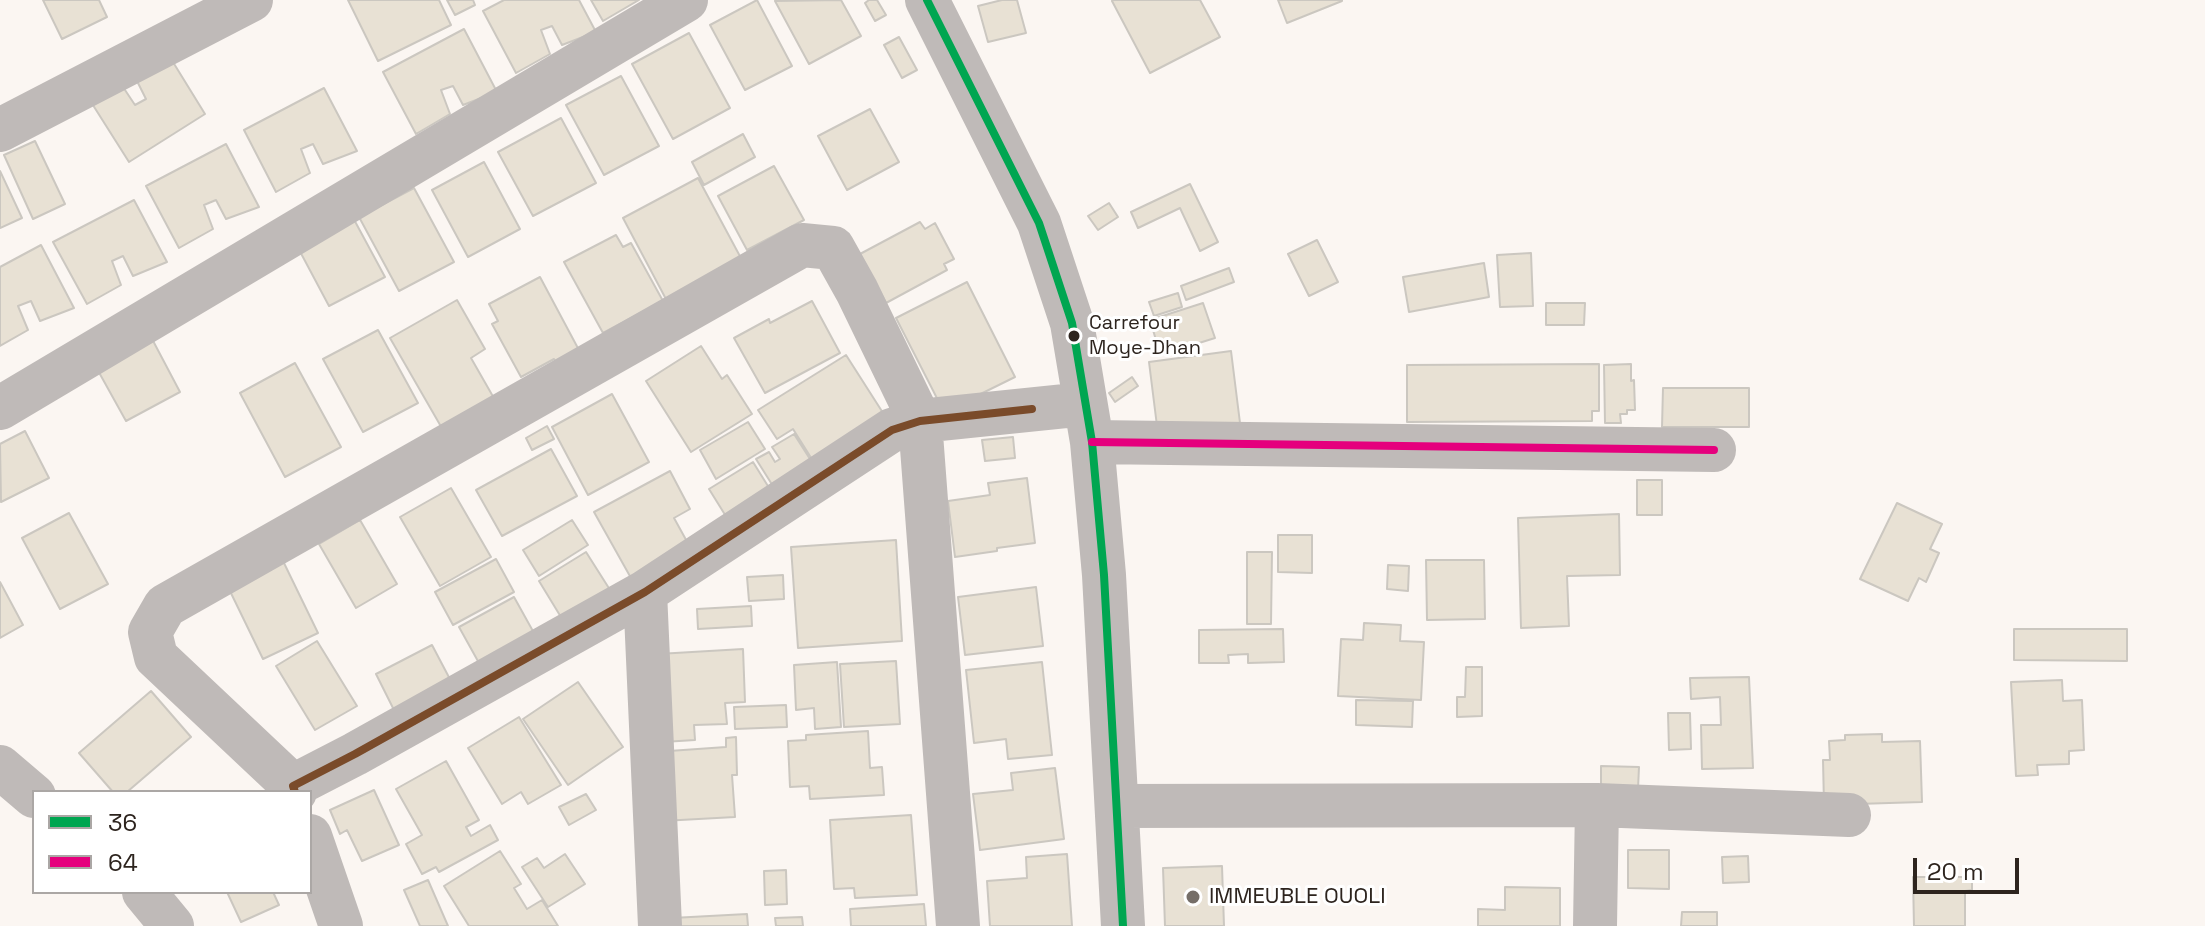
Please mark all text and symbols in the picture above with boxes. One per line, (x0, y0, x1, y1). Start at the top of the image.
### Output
place label: Carrefour Moye-Dhan (1089, 312, 1201, 359)
marker: Carrefour Moye-Dhan (1066, 328, 1082, 344)
legend (32, 790, 312, 894)
text: 36 (108, 807, 137, 838)
scale bar (1917, 842, 2023, 892)
text: 64 (108, 847, 138, 878)
text: 20 m (1927, 856, 1984, 887)
place label: IMMEUBLE OUOLI (1209, 884, 1386, 910)
marker: IMMEUBLE OUOLI (1184, 888, 1202, 906)

